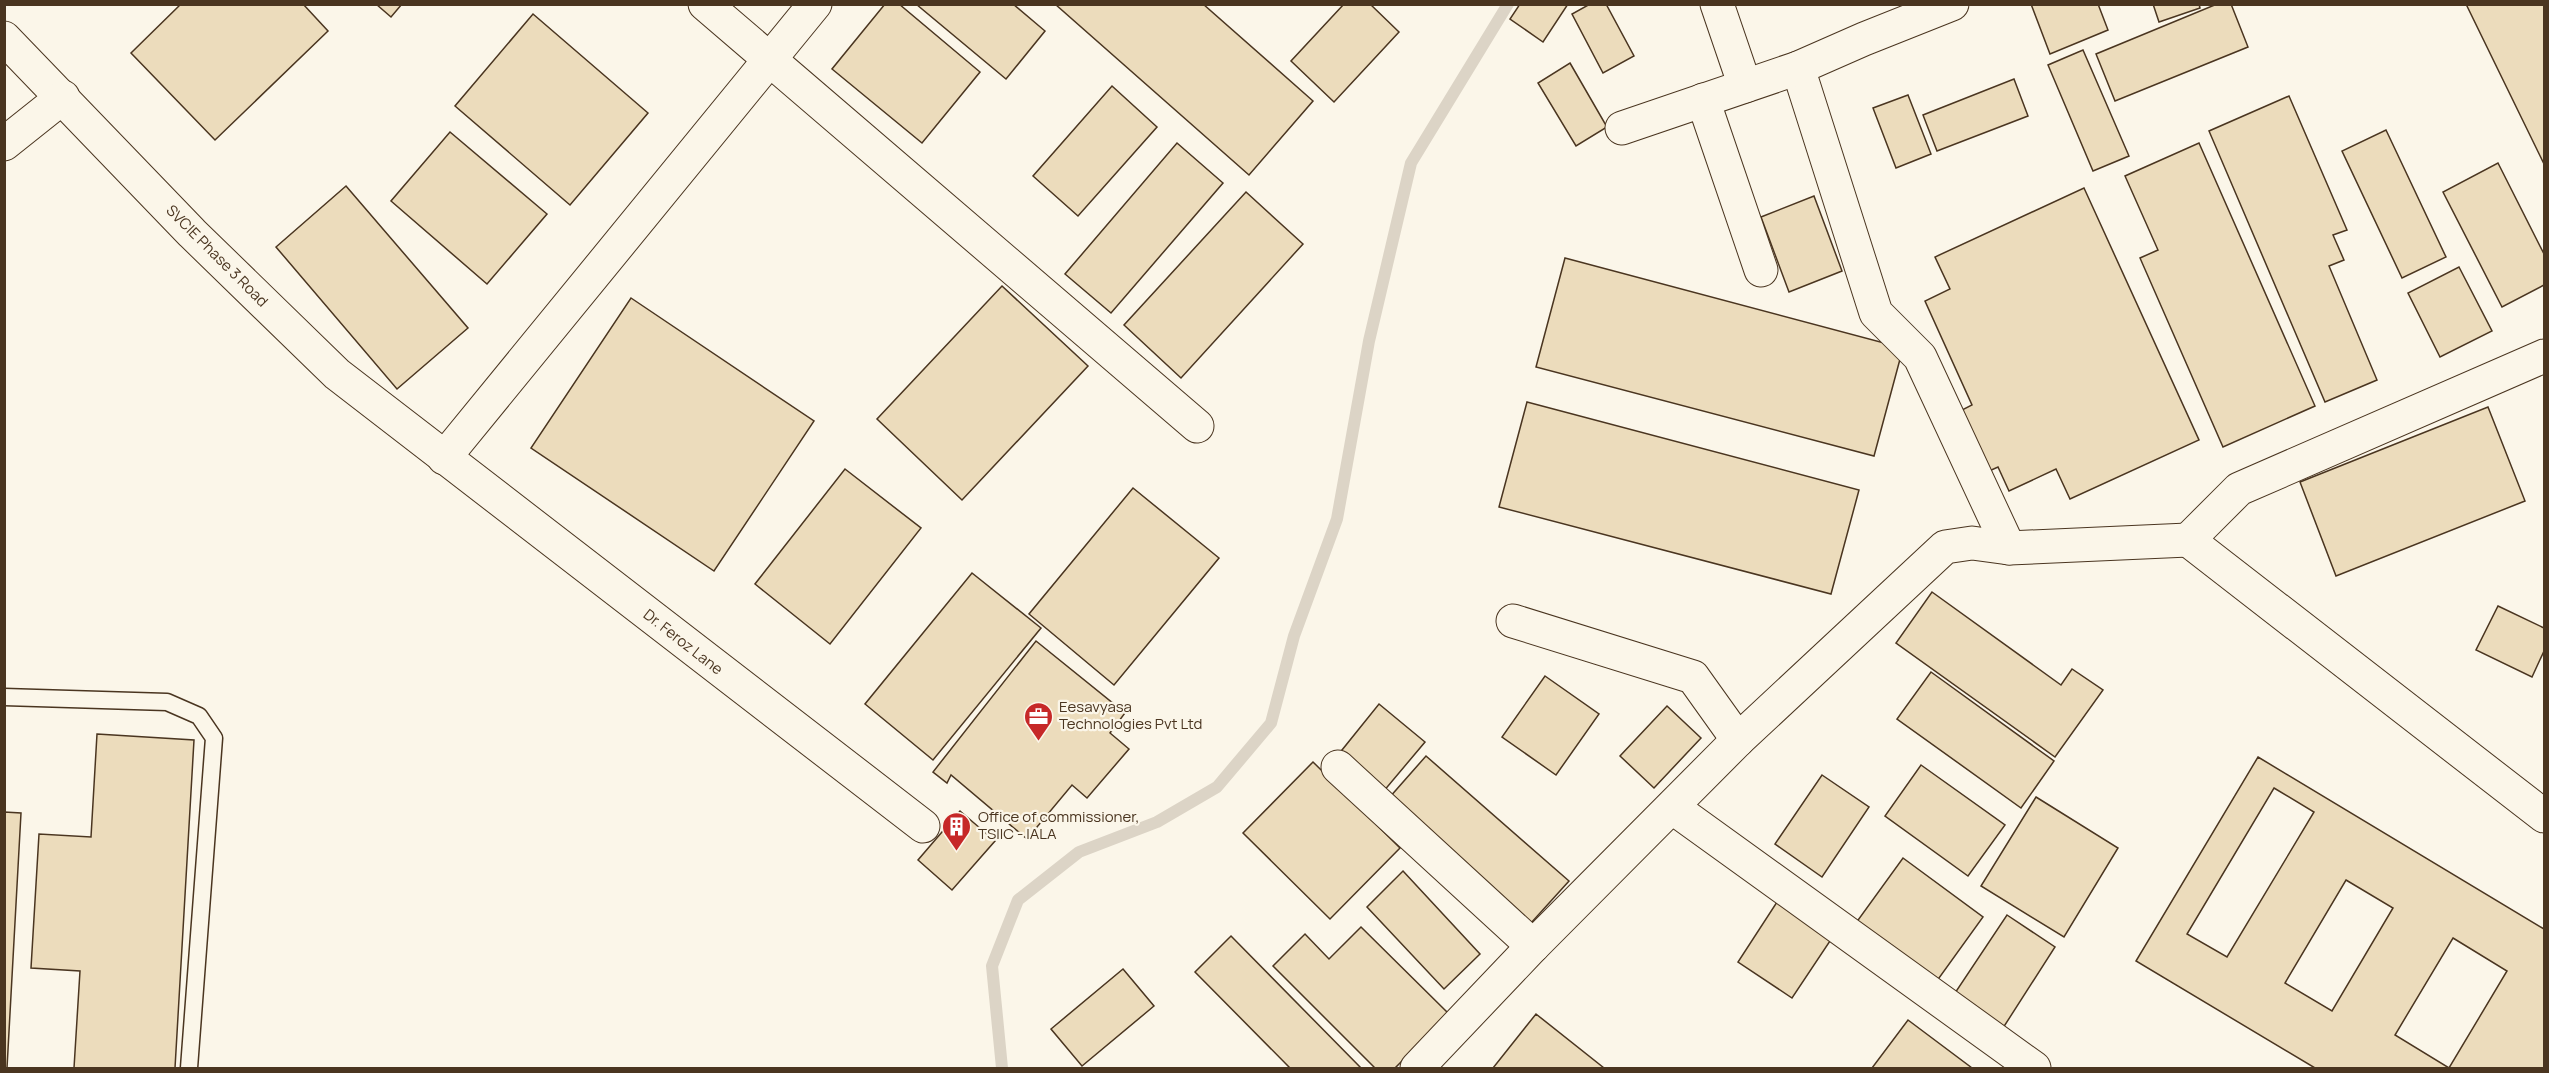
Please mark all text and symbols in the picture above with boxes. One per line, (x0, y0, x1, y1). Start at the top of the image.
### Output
street label: SVCIE Phase 3 Road (162, 200, 273, 311)
street label: Dr. Feroz Lane (639, 604, 728, 679)
place label: Eesavyasa Technologies Pvt Ltd (1059, 696, 1202, 734)
office icon: Eesavyasa Technologies Pvt Ltd (1022, 700, 1054, 742)
place label: Office of commissioner, TSIIC - IALA (978, 806, 1139, 844)
building icon: Office of commissioner, TSIIC - IALA (941, 810, 973, 852)

